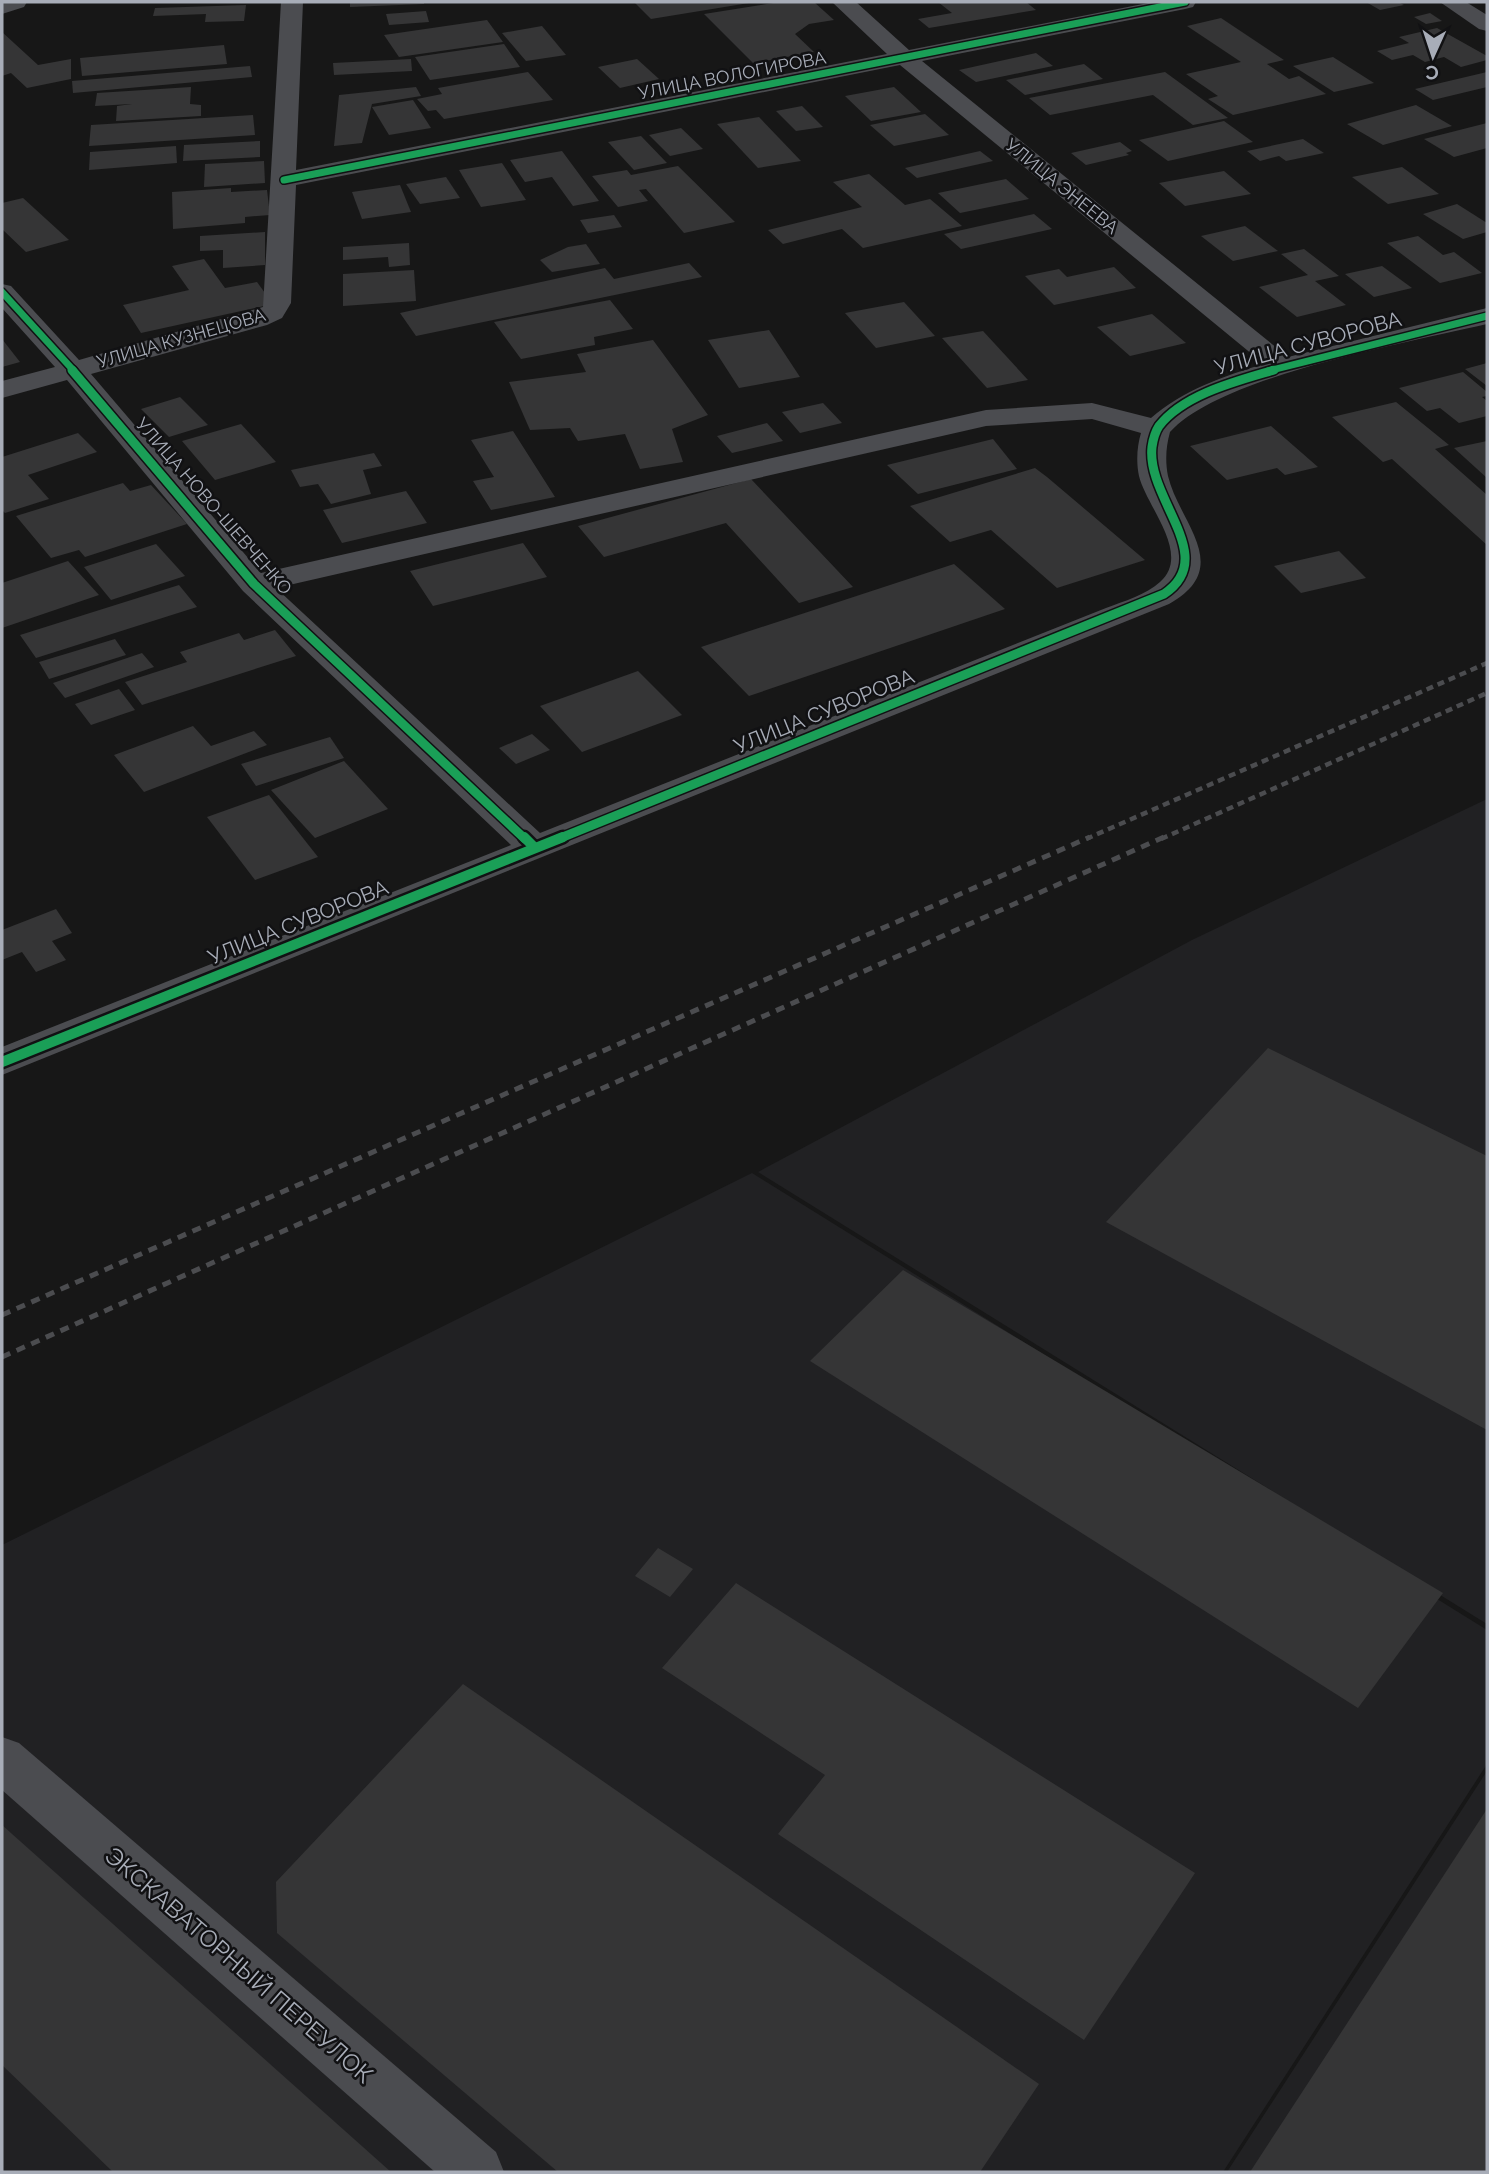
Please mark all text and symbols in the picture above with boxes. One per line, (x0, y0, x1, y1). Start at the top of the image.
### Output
north arrow (1398, 21, 1468, 91)
street label: УЛИЦА ВОЛОГИРОВА (636, 46, 828, 104)
text: С (1425, 62, 1439, 84)
street label: УЛИЦА ЭНЕЕВА (1001, 134, 1123, 238)
street label: УЛИЦА КУЗНЕЦОВА (94, 304, 268, 372)
street label: УЛИЦА СУВОРОВА (1212, 306, 1404, 380)
street label: УЛИЦА НОВО-ШЕВЧЕНКО (132, 413, 296, 599)
street label: УЛИЦА СУВОРОВА (730, 663, 918, 759)
street label: УЛИЦА СУВОРОВА (204, 874, 392, 970)
street label: ЭКСКАВАТОРНЫЙ ПЕРЕУЛОК (99, 1841, 379, 2089)

